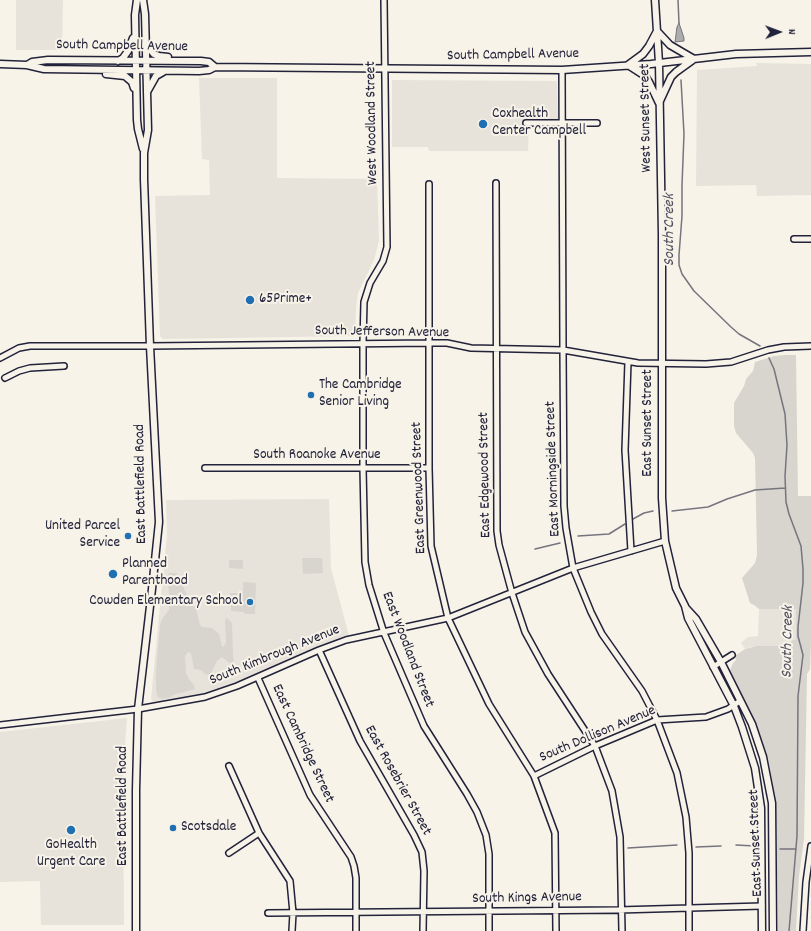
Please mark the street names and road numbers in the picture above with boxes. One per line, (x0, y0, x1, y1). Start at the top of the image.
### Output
street label: South Campbell Avenue (56, 37, 188, 57)
street label: South Campbell Avenue (447, 46, 579, 66)
street label: West Woodland Street (363, 61, 383, 185)
street label: West Sunset Street (637, 63, 657, 173)
street label: South Jefferson Avenue (315, 323, 449, 343)
street label: East Sunset Street (640, 369, 658, 477)
street label: East Morningside Street (543, 401, 565, 537)
street label: East Edgewood Street (476, 412, 496, 538)
street label: East Greenwood Street (409, 422, 431, 554)
street label: East Battlefield Road (132, 424, 152, 544)
street label: South Roanoke Avenue (253, 447, 381, 465)
street label: East Woodland Street (377, 590, 437, 710)
street label: South Kimbrough Avenue (207, 622, 343, 690)
street label: East Cambridge Street (267, 682, 337, 806)
street label: South Dollison Avenue (537, 702, 659, 768)
street label: East Rosebrier Street (359, 723, 435, 839)
street label: East Battlefield Road (115, 746, 133, 866)
street label: East Sunset Street (746, 789, 768, 897)
street label: South Kings Avenue (472, 889, 582, 909)

